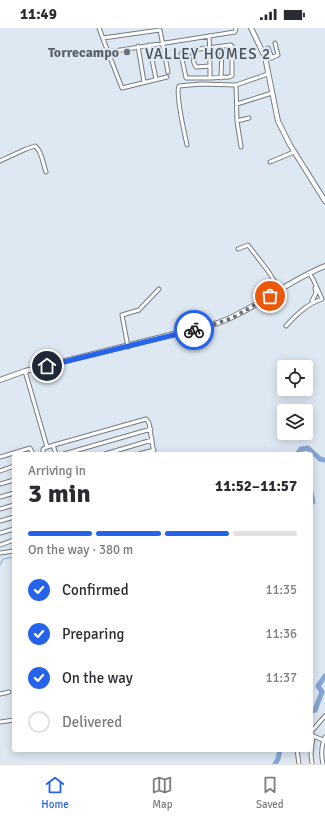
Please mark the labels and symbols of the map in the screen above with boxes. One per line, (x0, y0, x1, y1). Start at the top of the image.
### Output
place label: Torrecampo (48, 44, 119, 61)
district label: VALLEY HOMES 2 (145, 45, 271, 63)
marker: Torrecampo (122, 47, 132, 57)
pin (253, 279, 287, 313)
courier (174, 310, 214, 350)
pin (30, 349, 64, 383)

